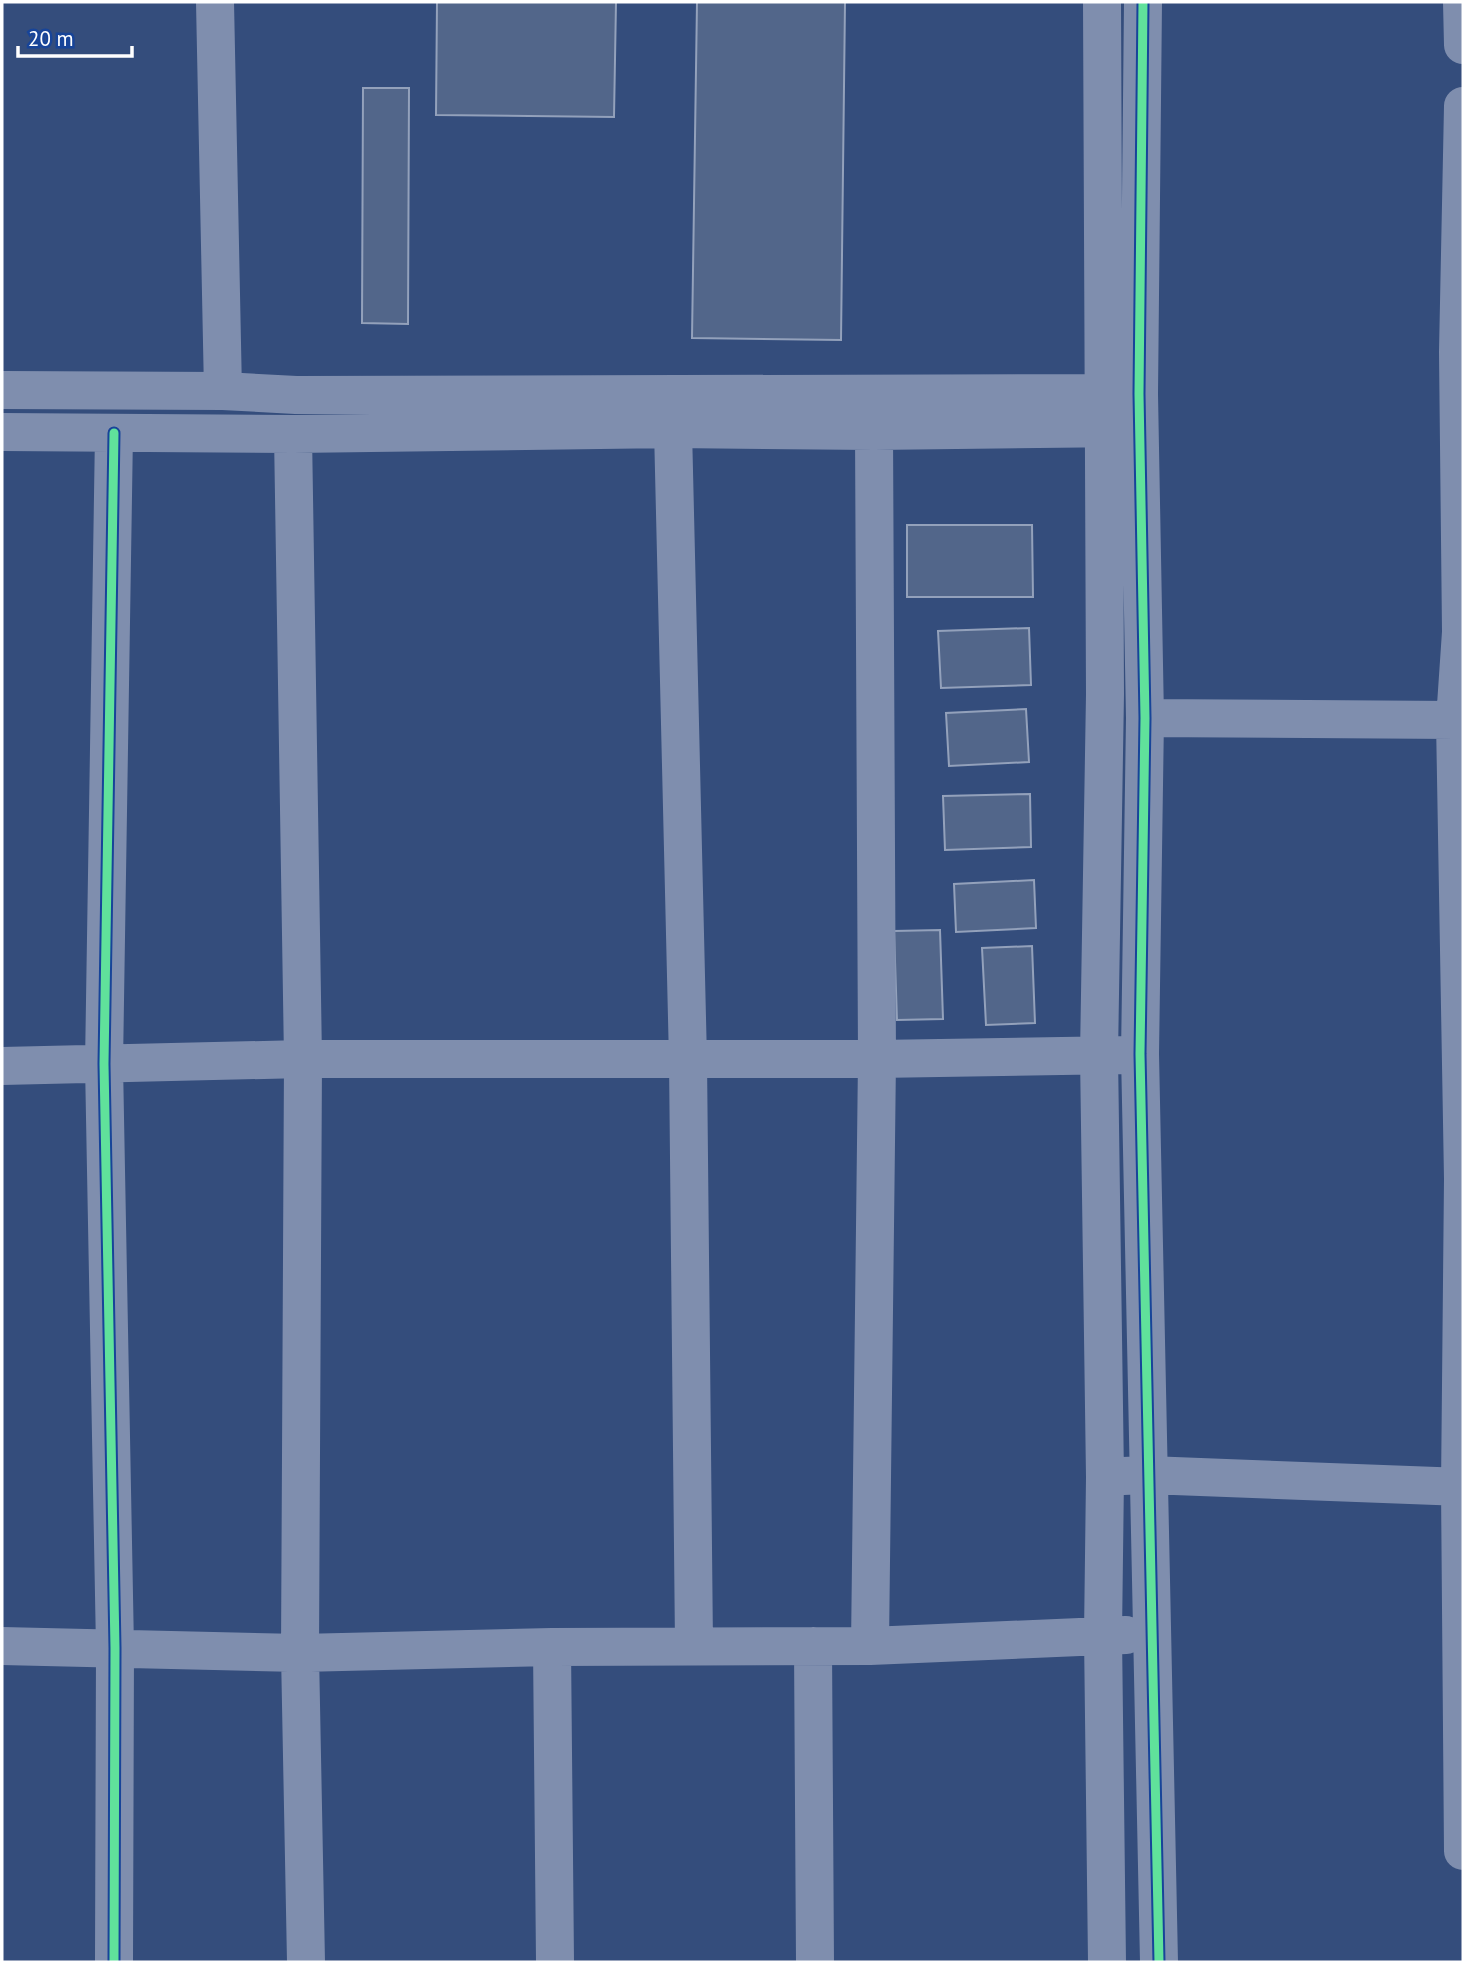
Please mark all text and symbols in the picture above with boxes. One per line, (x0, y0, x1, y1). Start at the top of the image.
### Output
scale bar (18, 14, 131, 58)
text: 20 m (28, 25, 74, 52)

